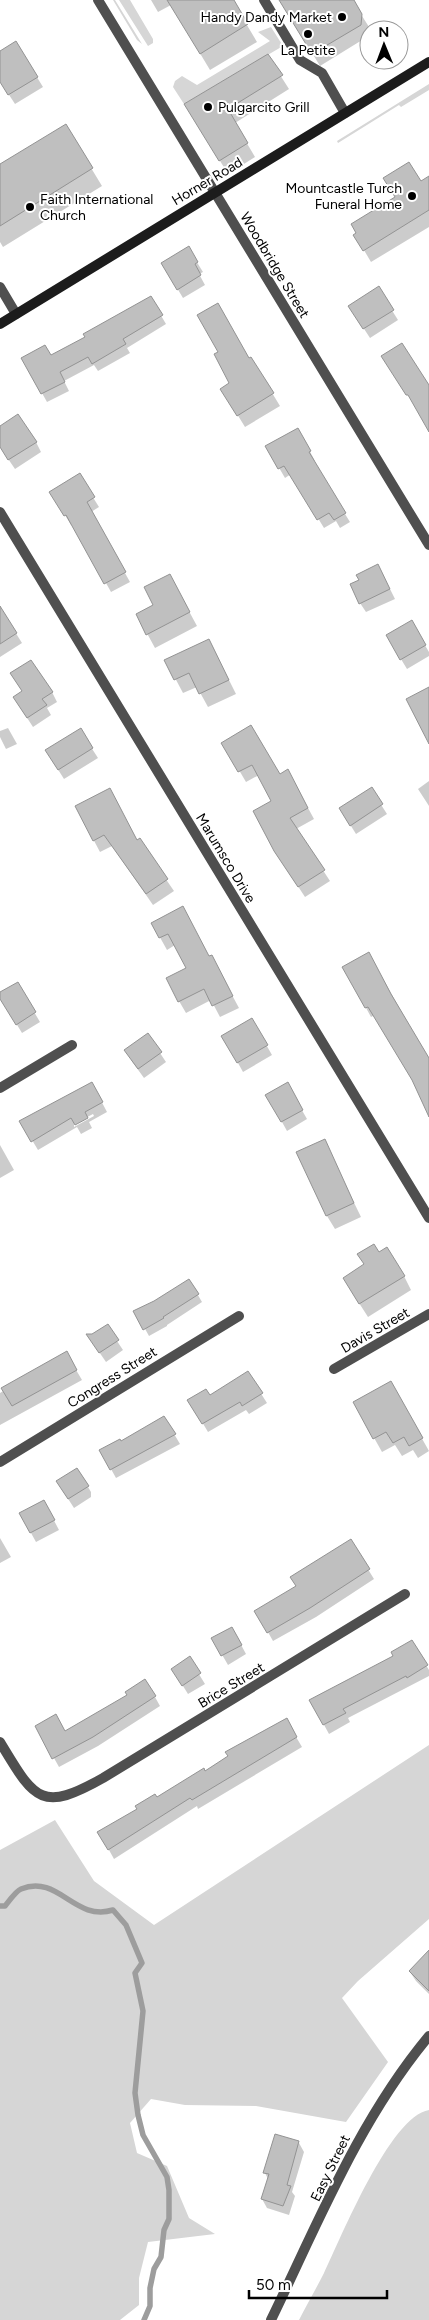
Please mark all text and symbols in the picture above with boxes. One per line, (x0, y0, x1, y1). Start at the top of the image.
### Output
place label: Handy Dandy Market (201, 9, 332, 26)
marker: Handy Dandy Market (336, 11, 348, 23)
north arrow (359, 20, 409, 70)
text: N (378, 24, 389, 41)
marker: La Petite (302, 28, 314, 40)
place label: La Petite (281, 42, 336, 59)
place label: Pulgarcito Grill (218, 99, 309, 116)
marker: Pulgarcito Grill (202, 101, 214, 113)
street label: Horner Road (169, 154, 246, 209)
place label: Mountcastle Turch Funeral Home (285, 180, 402, 213)
marker: Mountcastle Turch Funeral Home (406, 190, 418, 202)
place label: Faith International Church (40, 191, 153, 224)
marker: Faith International Church (24, 201, 36, 213)
street label: Woodbridge Street (236, 209, 313, 321)
street label: Marumsco Drive (192, 810, 259, 906)
street label: Davis Street (338, 1304, 413, 1357)
street label: Congress Street (64, 1343, 160, 1412)
street label: Brice Street (195, 1659, 268, 1712)
street label: Easy Street (307, 2132, 354, 2204)
scale bar (249, 2268, 386, 2300)
text: 50 m (256, 2276, 291, 2294)

